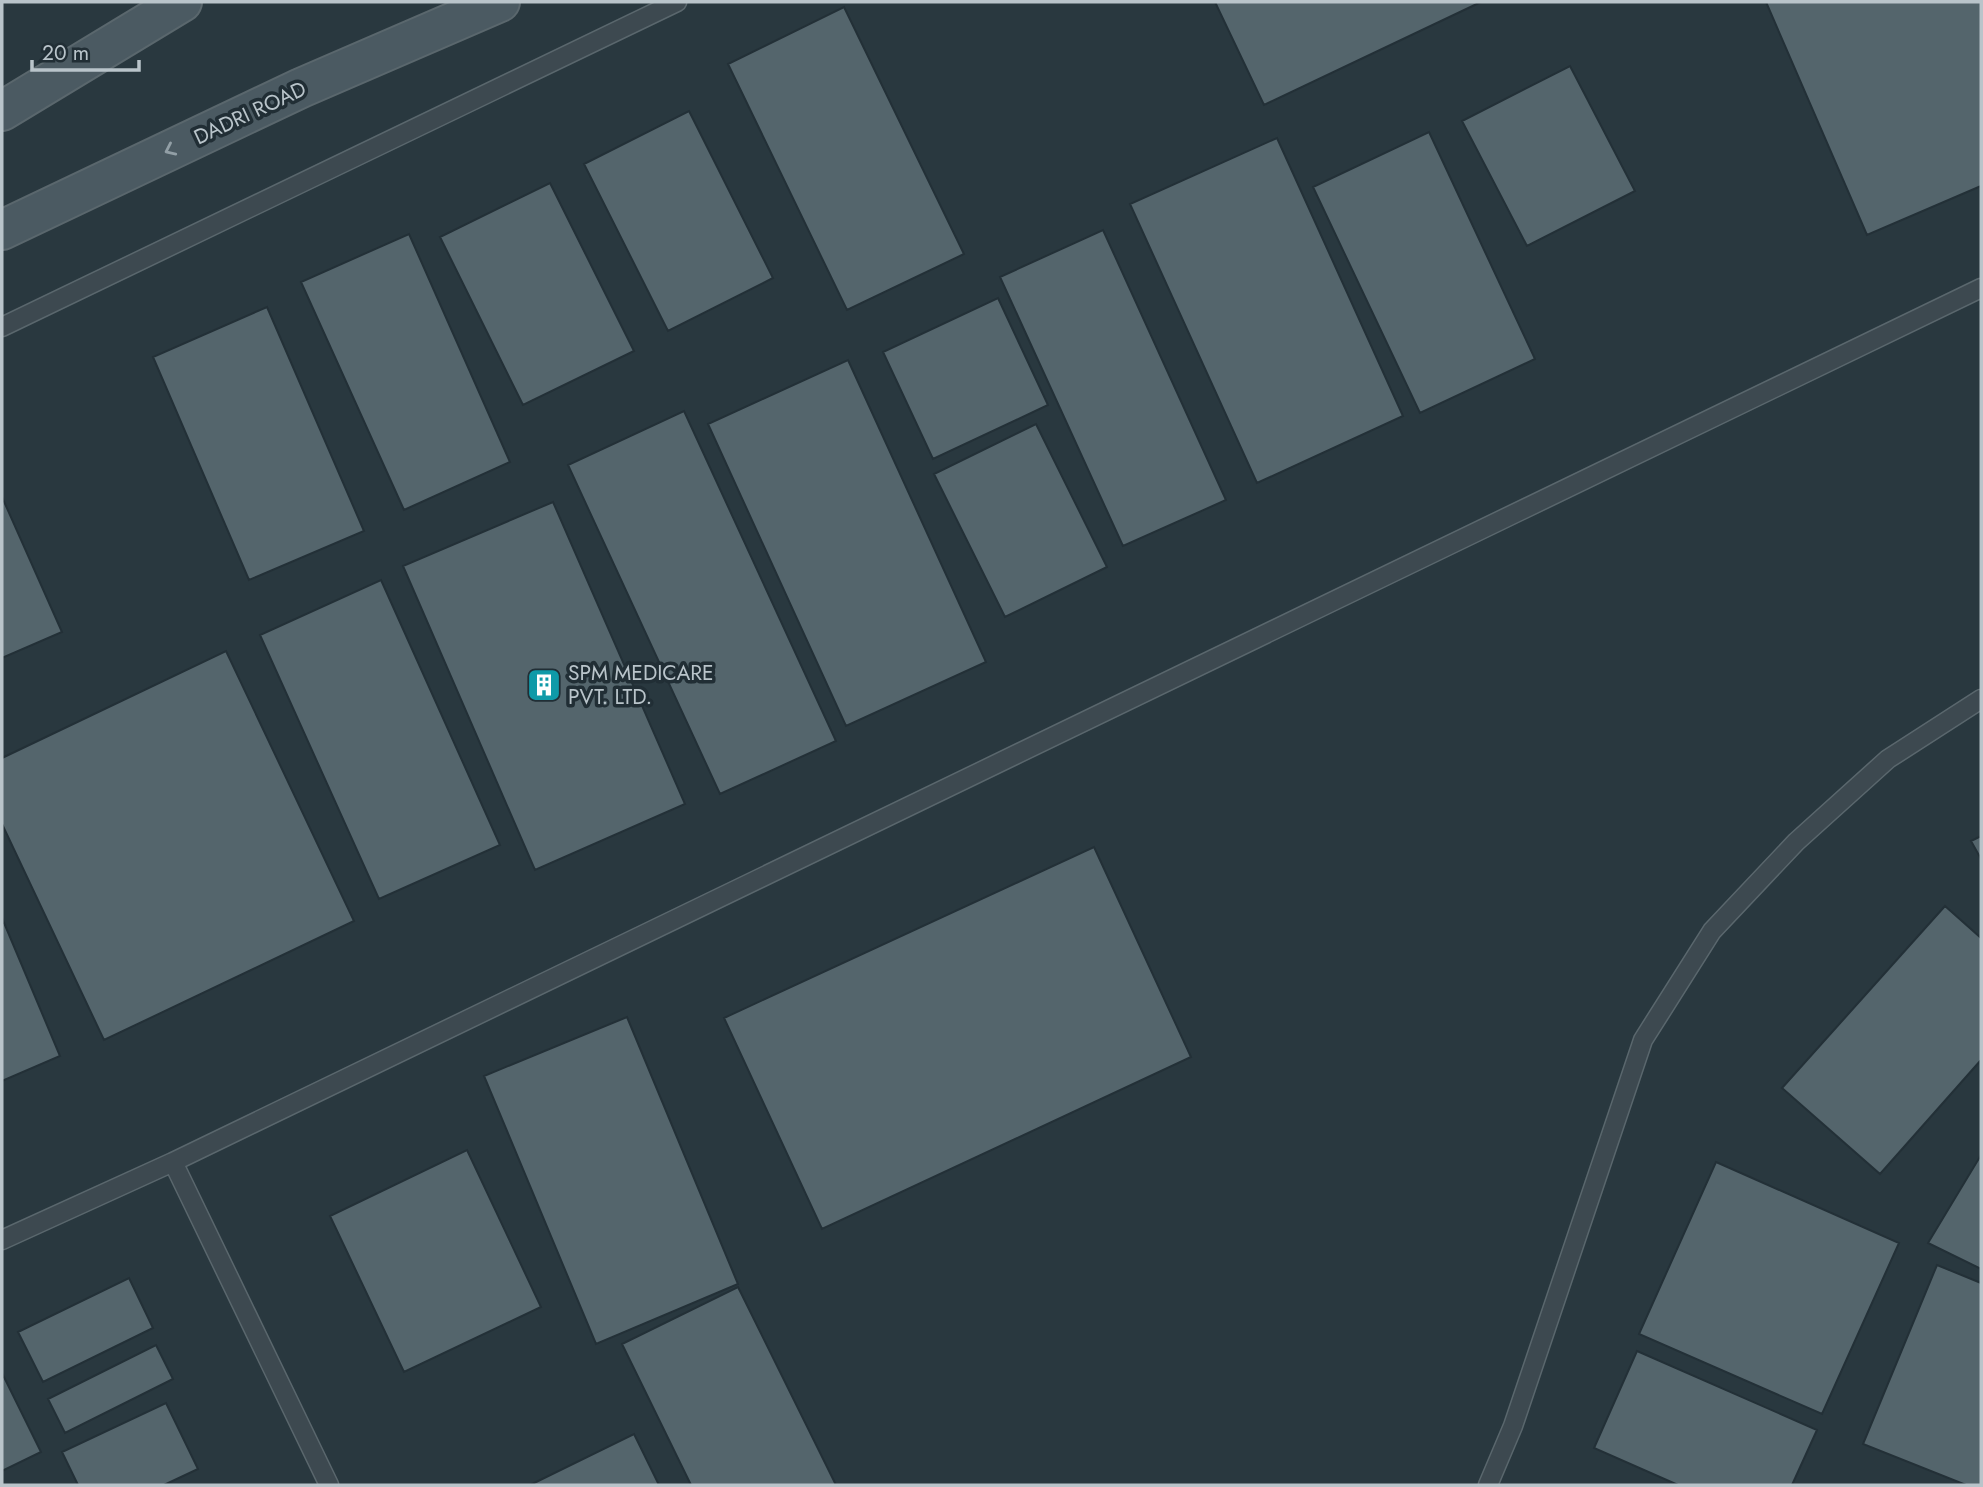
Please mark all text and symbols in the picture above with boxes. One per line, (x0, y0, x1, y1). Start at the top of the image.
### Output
scale bar (32, 28, 138, 72)
text: 20 m (42, 38, 89, 68)
street label: DADRI ROAD (189, 74, 311, 152)
one-way arrow (165, 142, 177, 156)
place label: SPM MEDICARE PVT. LTD. (568, 658, 714, 712)
building icon: SPM MEDICARE PVT. LTD. (525, 666, 563, 704)

